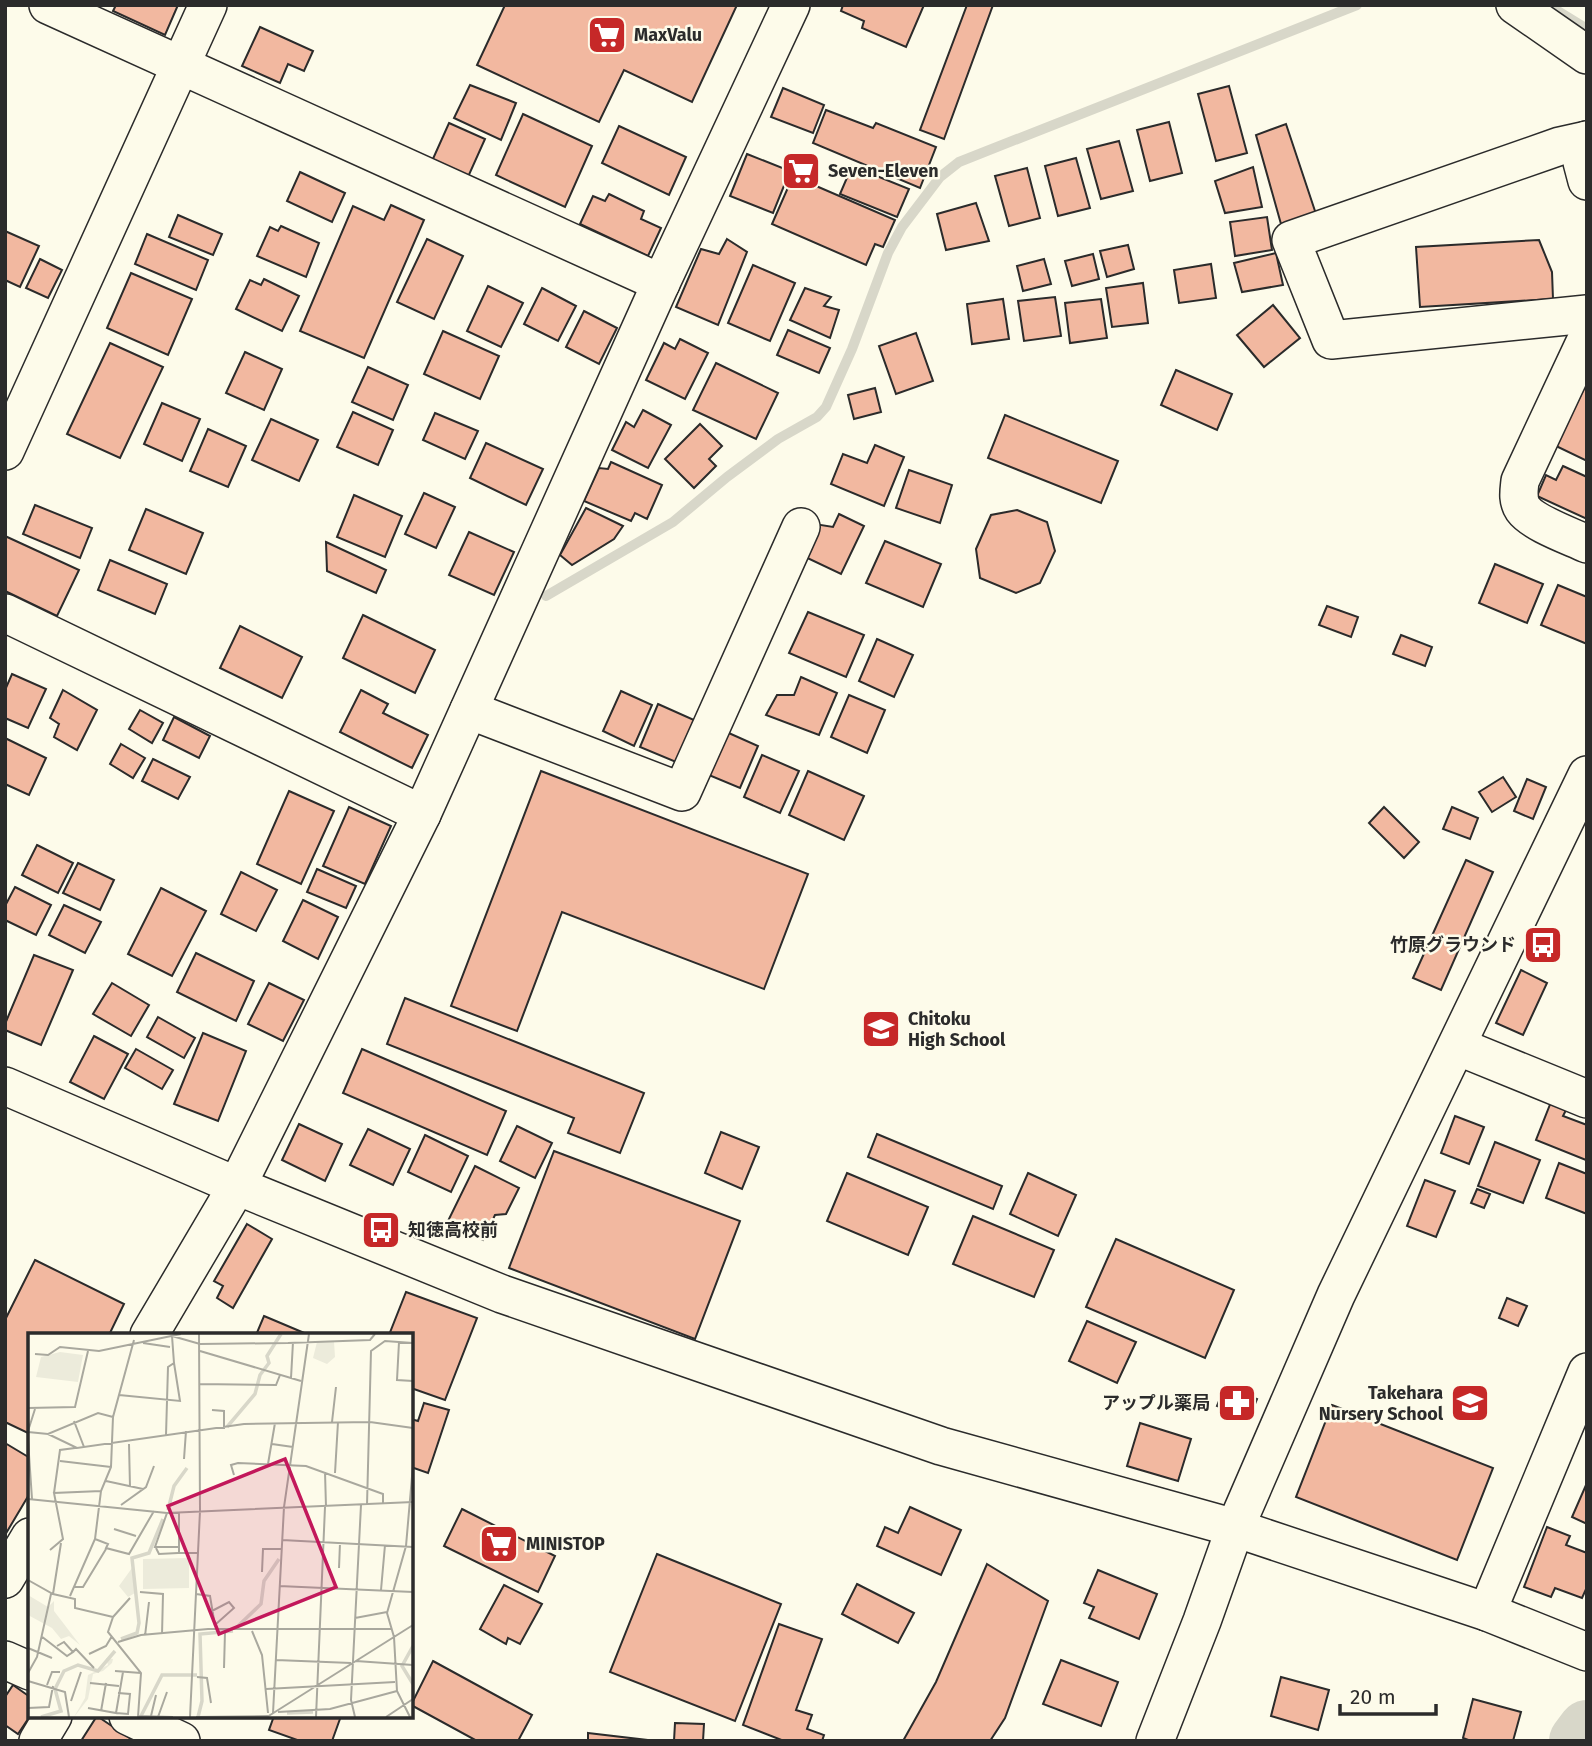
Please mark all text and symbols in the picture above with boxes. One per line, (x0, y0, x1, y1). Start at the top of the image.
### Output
supermarket icon: MaxValu (586, 14, 628, 56)
place label: MaxValu (634, 24, 702, 46)
supermarket icon: Seven-Eleven (780, 150, 822, 192)
place label: Seven-Eleven (828, 160, 939, 182)
bus stop icon: 竹原グラウンド (1522, 924, 1564, 966)
place label: 竹原グラウンド (1390, 934, 1516, 956)
school or university icon: Chitoku High School (860, 1008, 902, 1050)
place label: Chitoku High School (908, 1008, 1006, 1051)
bus stop icon: 知徳高校前 (360, 1209, 402, 1251)
place label: 知徳高校前 (408, 1219, 498, 1241)
inset map (28, 1333, 413, 1718)
pharmacy icon: アップル薬局 (1216, 1382, 1258, 1424)
place label: Takehara Nursery School (1319, 1382, 1444, 1425)
school or university icon: Takehara Nursery School (1449, 1382, 1491, 1424)
place label: アップル薬局 (1102, 1392, 1210, 1414)
supermarket icon: MINISTOP (478, 1523, 520, 1565)
place label: MINISTOP (526, 1533, 605, 1555)
scale bar (1340, 1672, 1436, 1716)
text: 20 m (1350, 1684, 1396, 1710)

